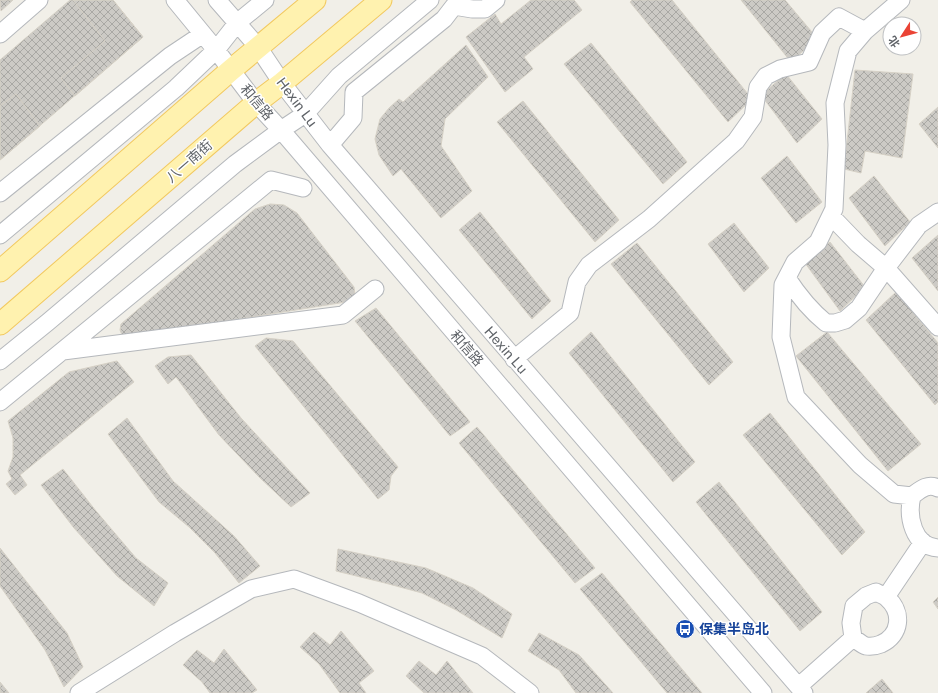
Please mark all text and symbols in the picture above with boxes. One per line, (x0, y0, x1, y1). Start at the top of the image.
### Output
north arrow (882, 16, 922, 56)
text: 北 (886, 34, 902, 50)
street label: Hexin Lu (273, 74, 321, 130)
street label: 和信路 (237, 81, 277, 123)
street label: 八一南街 (163, 137, 215, 185)
street label: Hexin Lu (481, 323, 531, 377)
street label: 和信路 (447, 327, 487, 369)
bus stop icon: 保集半岛北 (674, 618, 696, 640)
place label: 保集半岛北 (699, 621, 769, 637)

